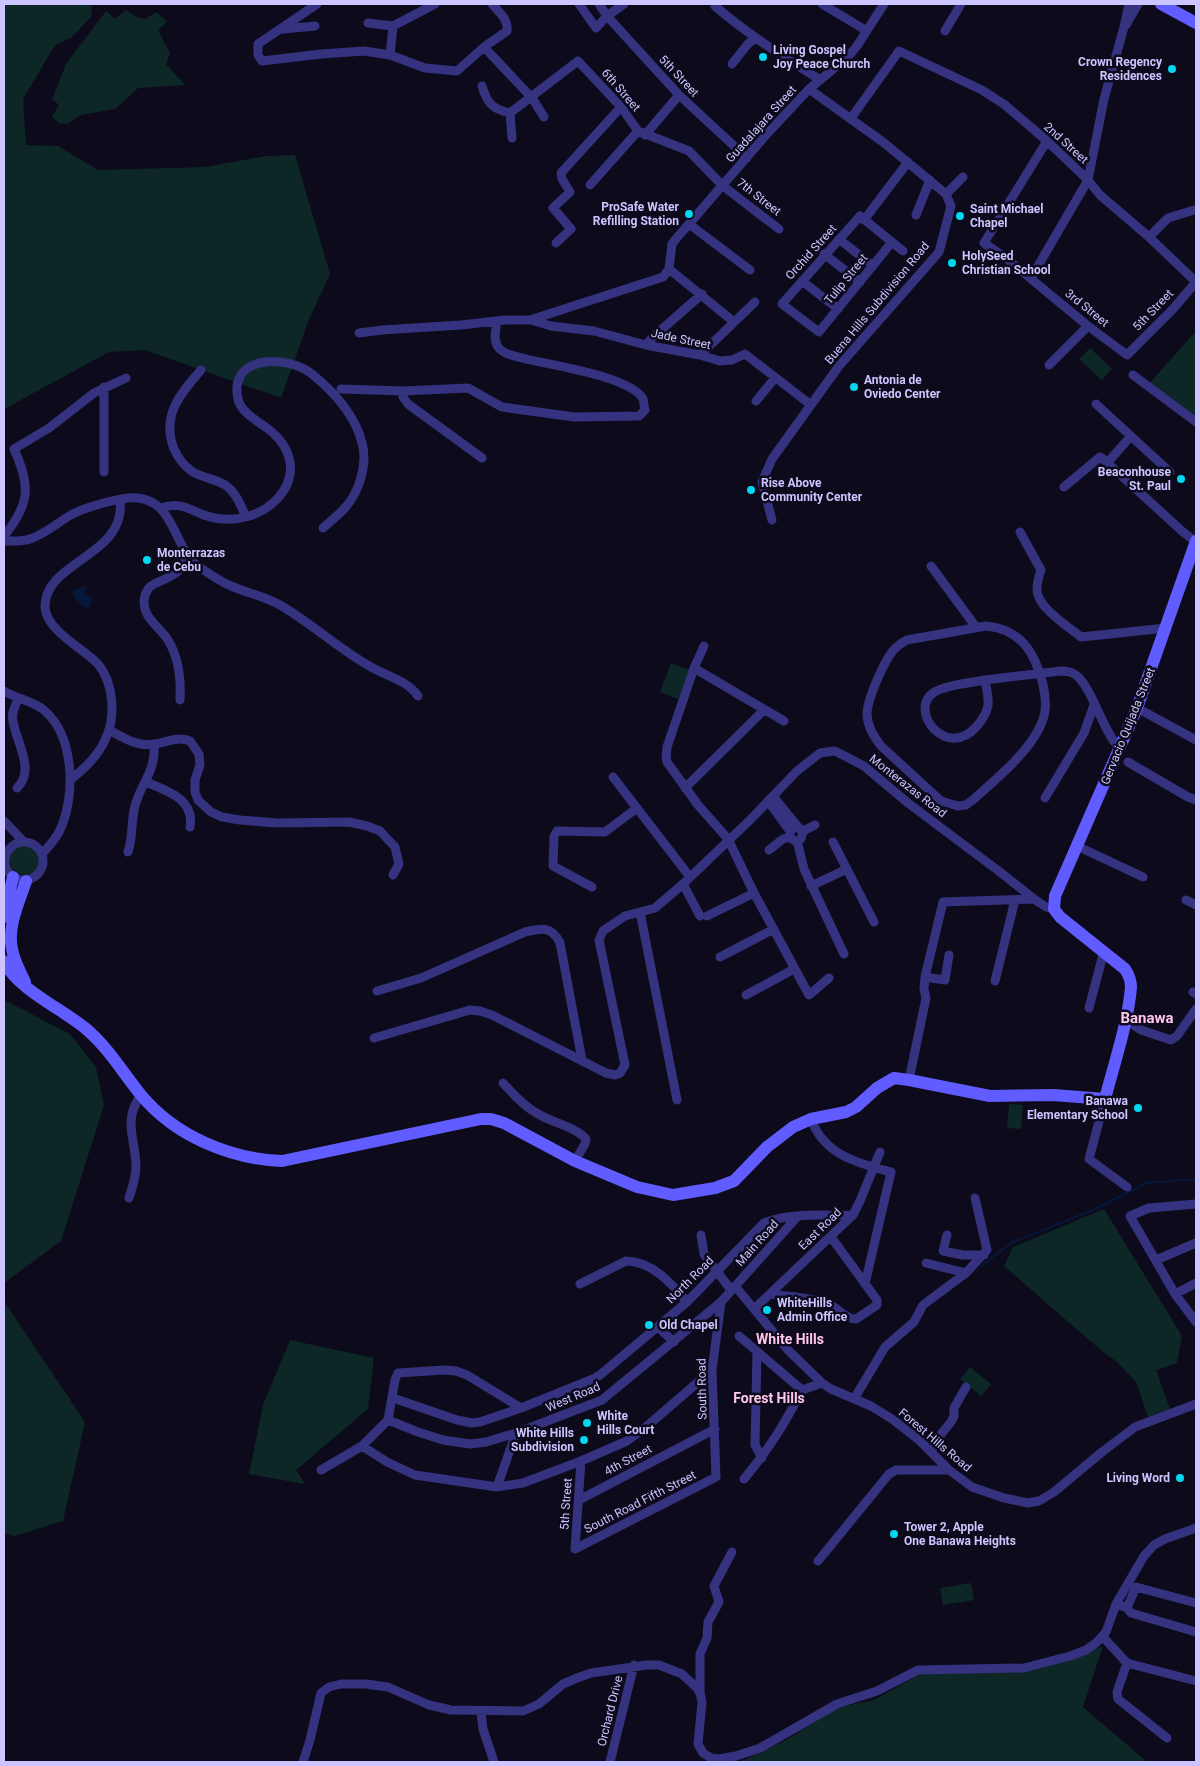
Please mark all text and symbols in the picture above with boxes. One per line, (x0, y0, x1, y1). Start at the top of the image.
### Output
place label: Living Gospel Joy Peace Church (773, 43, 871, 71)
marker: Living Gospel Joy Peace Church (757, 51, 769, 63)
street label: 5th Street (656, 52, 702, 100)
place label: Crown Regency Residences (1078, 55, 1163, 83)
marker: Crown Regency Residences (1166, 63, 1178, 75)
street label: 6th Street (599, 66, 643, 114)
street label: Guadalajara Street (723, 83, 799, 165)
street label: 2nd Street (1041, 119, 1091, 167)
street label: 7th Street (734, 176, 784, 219)
place label: ProSafe Water Refilling Station (593, 200, 680, 228)
place label: Saint Michael Chapel (970, 202, 1044, 230)
marker: ProSafe Water Refilling Station (683, 208, 695, 220)
marker: Saint Michael Chapel (954, 210, 966, 222)
street label: Orchid Street (783, 221, 839, 282)
street label: Buena Hills Subdivision Road (822, 239, 932, 367)
place label: HolySeed Christian School (962, 249, 1051, 277)
street label: Tulip Street (822, 251, 870, 307)
marker: HolySeed Christian School (946, 257, 958, 269)
street label: 3rd Street (1062, 286, 1112, 330)
street label: 5th Street (1130, 286, 1176, 334)
street label: Jade Street (650, 326, 712, 352)
place label: Antonia de Oviedo Center (864, 373, 941, 401)
marker: Antonia de Oviedo Center (848, 381, 860, 393)
place label: Beaconhouse St. Paul (1098, 465, 1172, 493)
marker: Beaconhouse St. Paul (1175, 473, 1187, 485)
place label: Rise Above Community Center (761, 476, 863, 504)
marker: Rise Above Community Center (745, 484, 757, 496)
place label: Monterrazas de Cebu (157, 546, 225, 574)
marker: Monterrazas de Cebu (141, 554, 153, 566)
street label: Gervacio Quijada Street (1098, 665, 1158, 787)
street label: Monterazas Road (867, 752, 949, 820)
district label: Banawa (1120, 1009, 1174, 1027)
place label: Banawa Elementary School (1027, 1094, 1129, 1122)
marker: Banawa Elementary School (1132, 1102, 1144, 1114)
street label: East Road (796, 1205, 844, 1253)
street label: Main Road (733, 1217, 781, 1269)
street label: North Road (664, 1254, 716, 1306)
place label: WhiteHills Admin Office (777, 1296, 848, 1324)
marker: WhiteHills Admin Office (761, 1304, 773, 1316)
place label: Old Chapel (659, 1318, 718, 1332)
marker: Old Chapel (643, 1319, 655, 1331)
district label: White Hills (756, 1331, 824, 1347)
street label: South Road (694, 1358, 710, 1420)
street label: West Road (544, 1379, 602, 1415)
district label: Forest Hills (733, 1390, 805, 1406)
street label: Forest Hills Road (896, 1405, 974, 1475)
place label: White Hills Court (597, 1409, 654, 1437)
marker: White Hills Court (581, 1417, 593, 1429)
place label: White Hills Subdivision (511, 1426, 574, 1454)
marker: White Hills Subdivision (578, 1434, 590, 1446)
street label: 4th Street (602, 1442, 654, 1478)
street label: South Road Fifth Street (582, 1468, 698, 1536)
place label: Living Word (1106, 1471, 1170, 1485)
marker: Living Word (1174, 1472, 1186, 1484)
street label: 5th Street (557, 1478, 575, 1530)
place label: Tower 2, Apple One Banawa Heights (904, 1520, 1016, 1548)
marker: Tower 2, Apple One Banawa Heights (888, 1528, 900, 1540)
street label: Orchard Drive (594, 1674, 626, 1748)

